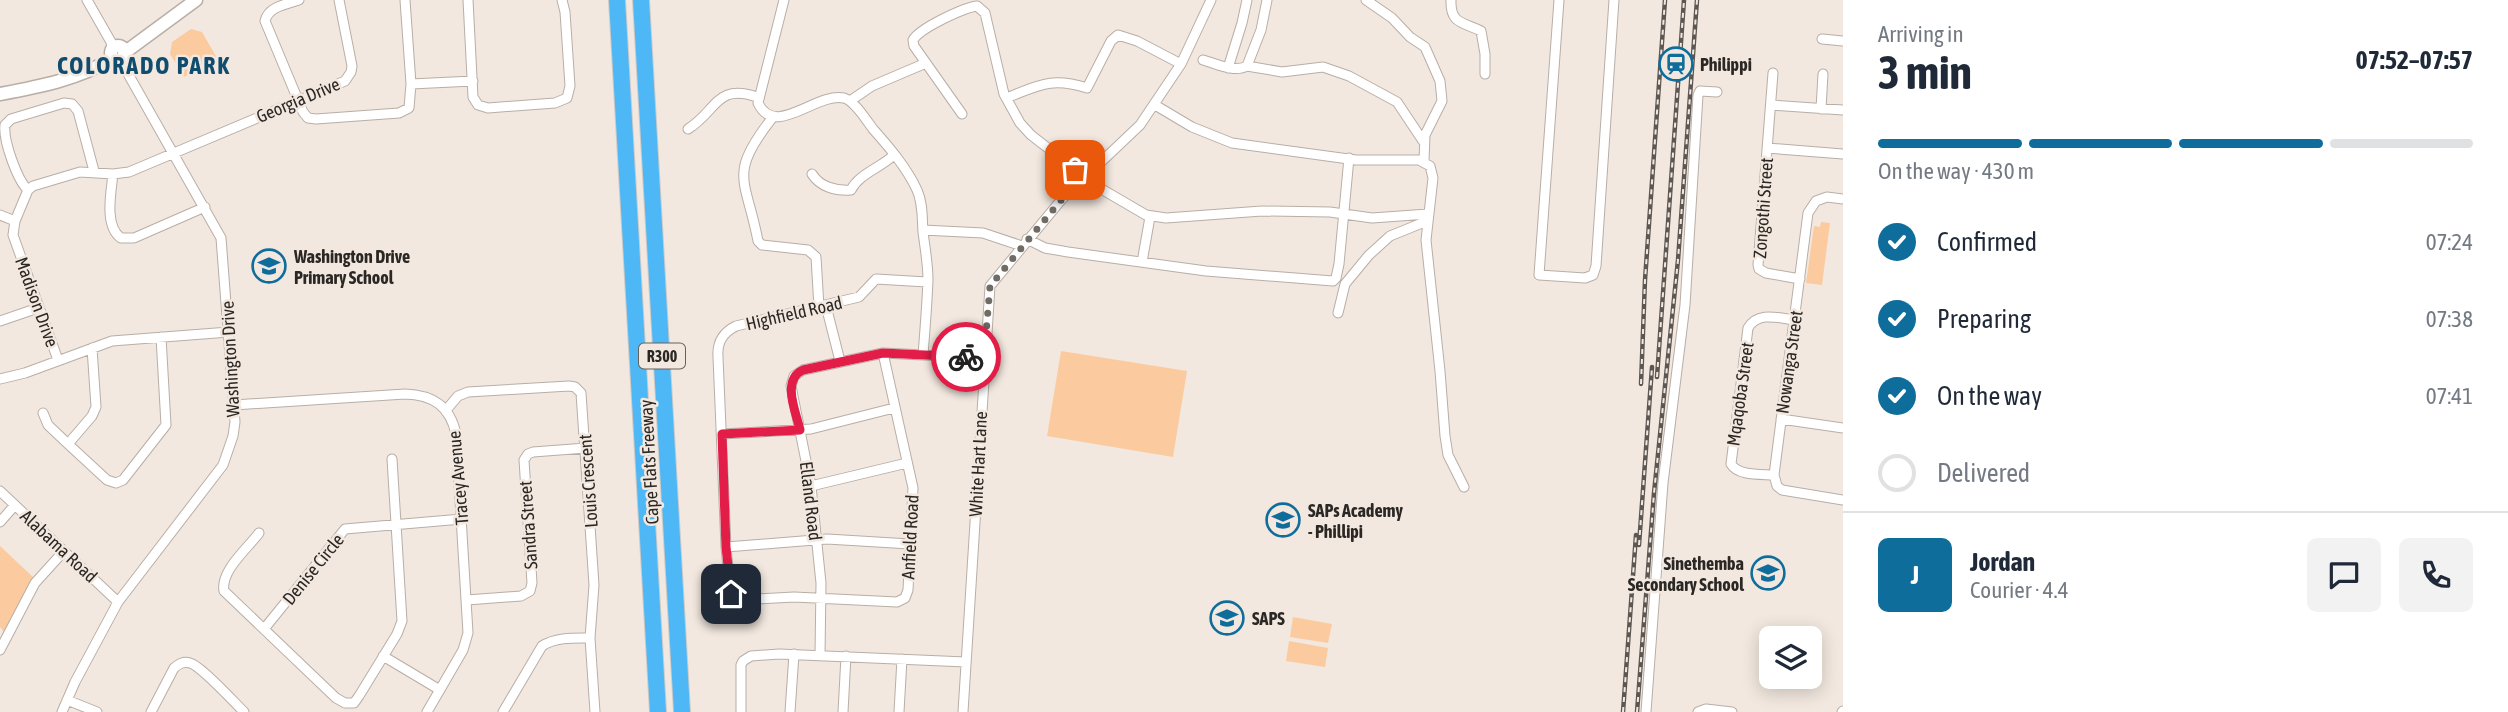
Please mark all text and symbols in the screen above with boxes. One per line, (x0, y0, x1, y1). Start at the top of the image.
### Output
text: Arriving in (1878, 21, 1964, 47)
station icon: Philippi (1657, 45, 1695, 83)
text: 07:52–07:57 (2356, 45, 2473, 75)
text: 3 min (1878, 46, 1972, 99)
district label: COLORADO PARK (57, 52, 231, 79)
place label: Philippi (1700, 54, 1752, 75)
street label: Georgia Drive (253, 73, 343, 127)
pin (1045, 140, 1105, 200)
icon: bag (1056, 151, 1094, 189)
street label: Zongothi Street (1749, 157, 1777, 259)
text: On the way · 430 m (1878, 158, 2034, 184)
icon: check (1878, 223, 1916, 261)
text: Confirmed (1937, 227, 2037, 257)
text: 07:24 (2426, 229, 2473, 255)
place label: Washington Drive Primary School (293, 246, 410, 288)
school or university icon: Washington Drive Primary School (250, 247, 288, 285)
street label: Madison Drive (11, 254, 63, 350)
street label: Highfield Road (744, 292, 844, 334)
street label: Washington Drive (216, 300, 244, 418)
icon: check (1878, 300, 1916, 338)
text: Preparing (1937, 304, 2031, 334)
text: 07:38 (2426, 306, 2473, 332)
street label: Nowanga Street (1771, 309, 1807, 415)
courier (931, 322, 1001, 392)
icon: bike (947, 338, 985, 376)
street label: Mqaqoba Street (1722, 341, 1758, 447)
road number: R300 (639, 344, 685, 368)
icon: check (1878, 377, 1916, 415)
text: On the way (1937, 381, 2042, 411)
text: 07:41 (2426, 383, 2473, 409)
street label: Cape Flats Freeway (635, 399, 663, 525)
street label: White Hart Lane (965, 411, 991, 517)
street label: Tracey Avenue (443, 430, 473, 526)
street label: Louis Crescent (574, 433, 602, 529)
text: Delivered (1937, 458, 2030, 488)
street label: Elland Road (796, 460, 826, 542)
street label: Sandra Street (514, 480, 542, 570)
street label: Anfield Road (897, 494, 923, 580)
place label: SAPs Academy - Phillipi (1308, 500, 1404, 542)
school or university icon: SAPs Academy - Phillipi (1264, 501, 1302, 539)
street label: Alabama Road (16, 505, 102, 587)
street label: Denise Circle (278, 529, 348, 609)
button: chat (2307, 538, 2381, 612)
button: phone (2399, 538, 2473, 612)
text: Jordan (1970, 547, 2035, 577)
place label: Sinethemba Secondary School (1628, 553, 1744, 595)
school or university icon: Sinethemba Secondary School (1749, 554, 1787, 592)
text: J (1911, 560, 1919, 590)
pin (701, 564, 761, 624)
icon: home (712, 575, 750, 613)
text: Courier · 4.4 (1970, 577, 2069, 603)
school or university icon: SAPS (1208, 599, 1246, 637)
place label: SAPS (1252, 608, 1285, 629)
map controls (1759, 626, 1822, 689)
button: layers (1759, 626, 1822, 689)

